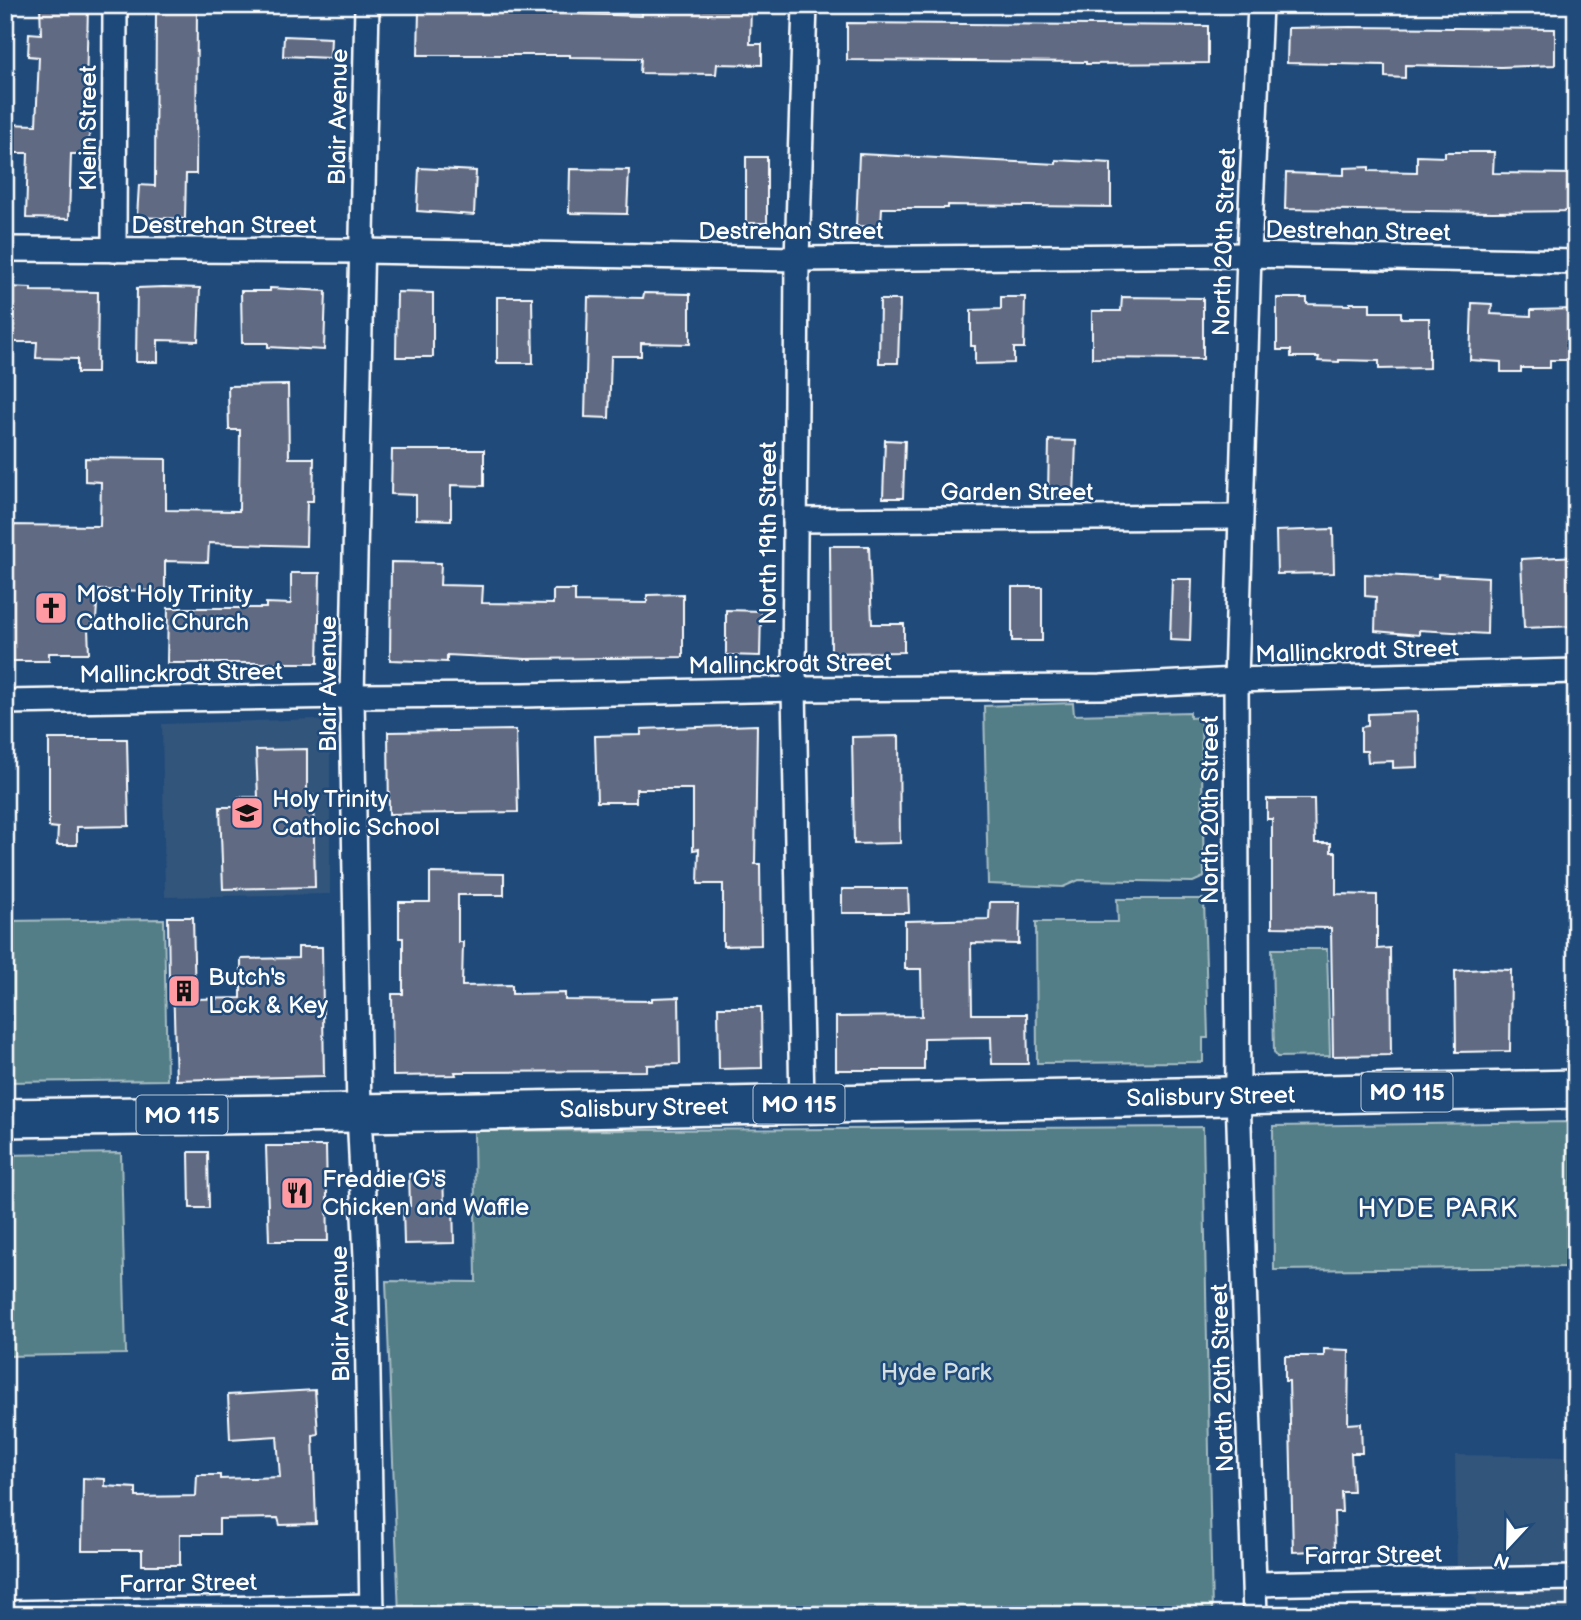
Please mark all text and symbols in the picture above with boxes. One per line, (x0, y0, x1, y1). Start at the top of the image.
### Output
street label: Blair Avenue (323, 49, 354, 186)
street label: Klein Street (74, 64, 103, 191)
street label: North 20th Street (1207, 147, 1242, 337)
street label: Destrehan Street (131, 211, 317, 240)
street label: Destrehan Street (1265, 215, 1452, 248)
street label: Destrehan Street (698, 217, 884, 246)
street label: North 19th Street (754, 441, 783, 625)
street label: Garden Street (940, 478, 1094, 507)
place label: Most Holy Trinity Catholic Church (76, 580, 253, 637)
church icon: Most Holy Trinity Catholic Church (32, 589, 70, 627)
street label: Blair Avenue (314, 616, 343, 752)
street label: Mallinckrodt Street (1255, 633, 1460, 670)
street label: Mallinckrodt Street (688, 648, 893, 681)
street label: Mallinckrodt Street (79, 657, 284, 690)
street label: North 20th Street (1196, 715, 1225, 904)
place label: Holy Trinity Catholic School (272, 785, 440, 842)
school or university icon: Holy Trinity Catholic School (228, 794, 266, 832)
place label: Butch's Lock & Key (208, 963, 328, 1020)
building icon: Butch's Lock & Key (165, 972, 203, 1010)
road number: MO 115 (1362, 1072, 1452, 1112)
street label: Salisbury Street (1126, 1081, 1296, 1113)
road number: MO 115 (754, 1084, 844, 1124)
street label: Salisbury Street (559, 1092, 729, 1124)
road number: MO 115 (136, 1096, 228, 1134)
place label: Freddie G's Chicken and Waffle (322, 1165, 529, 1222)
restaurant icon: Freddie G's Chicken and Waffle (278, 1174, 316, 1212)
district label: HYDE PARK (1357, 1194, 1519, 1225)
street label: Blair Avenue (325, 1245, 356, 1382)
street label: North 20th Street (1205, 1283, 1240, 1473)
park label: Hyde Park (881, 1358, 991, 1387)
north arrow (1472, 1512, 1542, 1582)
street label: Farrar Street (1304, 1540, 1443, 1571)
text: N (1491, 1547, 1513, 1574)
street label: Farrar Street (119, 1568, 258, 1599)

